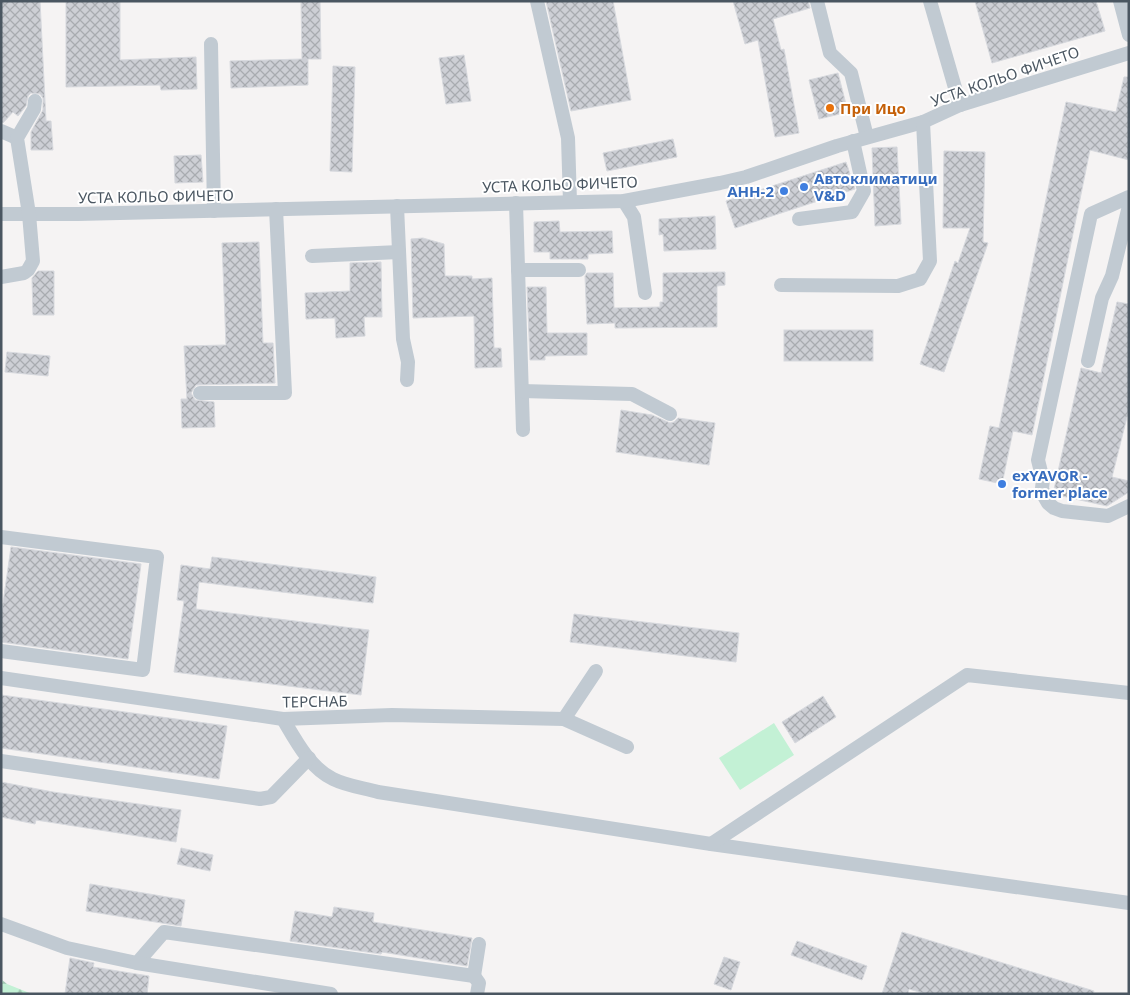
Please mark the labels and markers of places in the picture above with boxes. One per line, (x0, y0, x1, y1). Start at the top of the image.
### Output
place label: При Ицо (840, 98, 906, 118)
marker: При Ицо (824, 102, 836, 114)
place label: Автоклиматици V&D (814, 168, 938, 205)
place label: АНН-2 (727, 181, 774, 201)
marker: Автоклиматици V&D (798, 181, 810, 193)
marker: АНН-2 (778, 185, 790, 197)
place label: exYAVOR - former place (1012, 465, 1108, 502)
marker: exYAVOR - former place (996, 478, 1008, 490)

